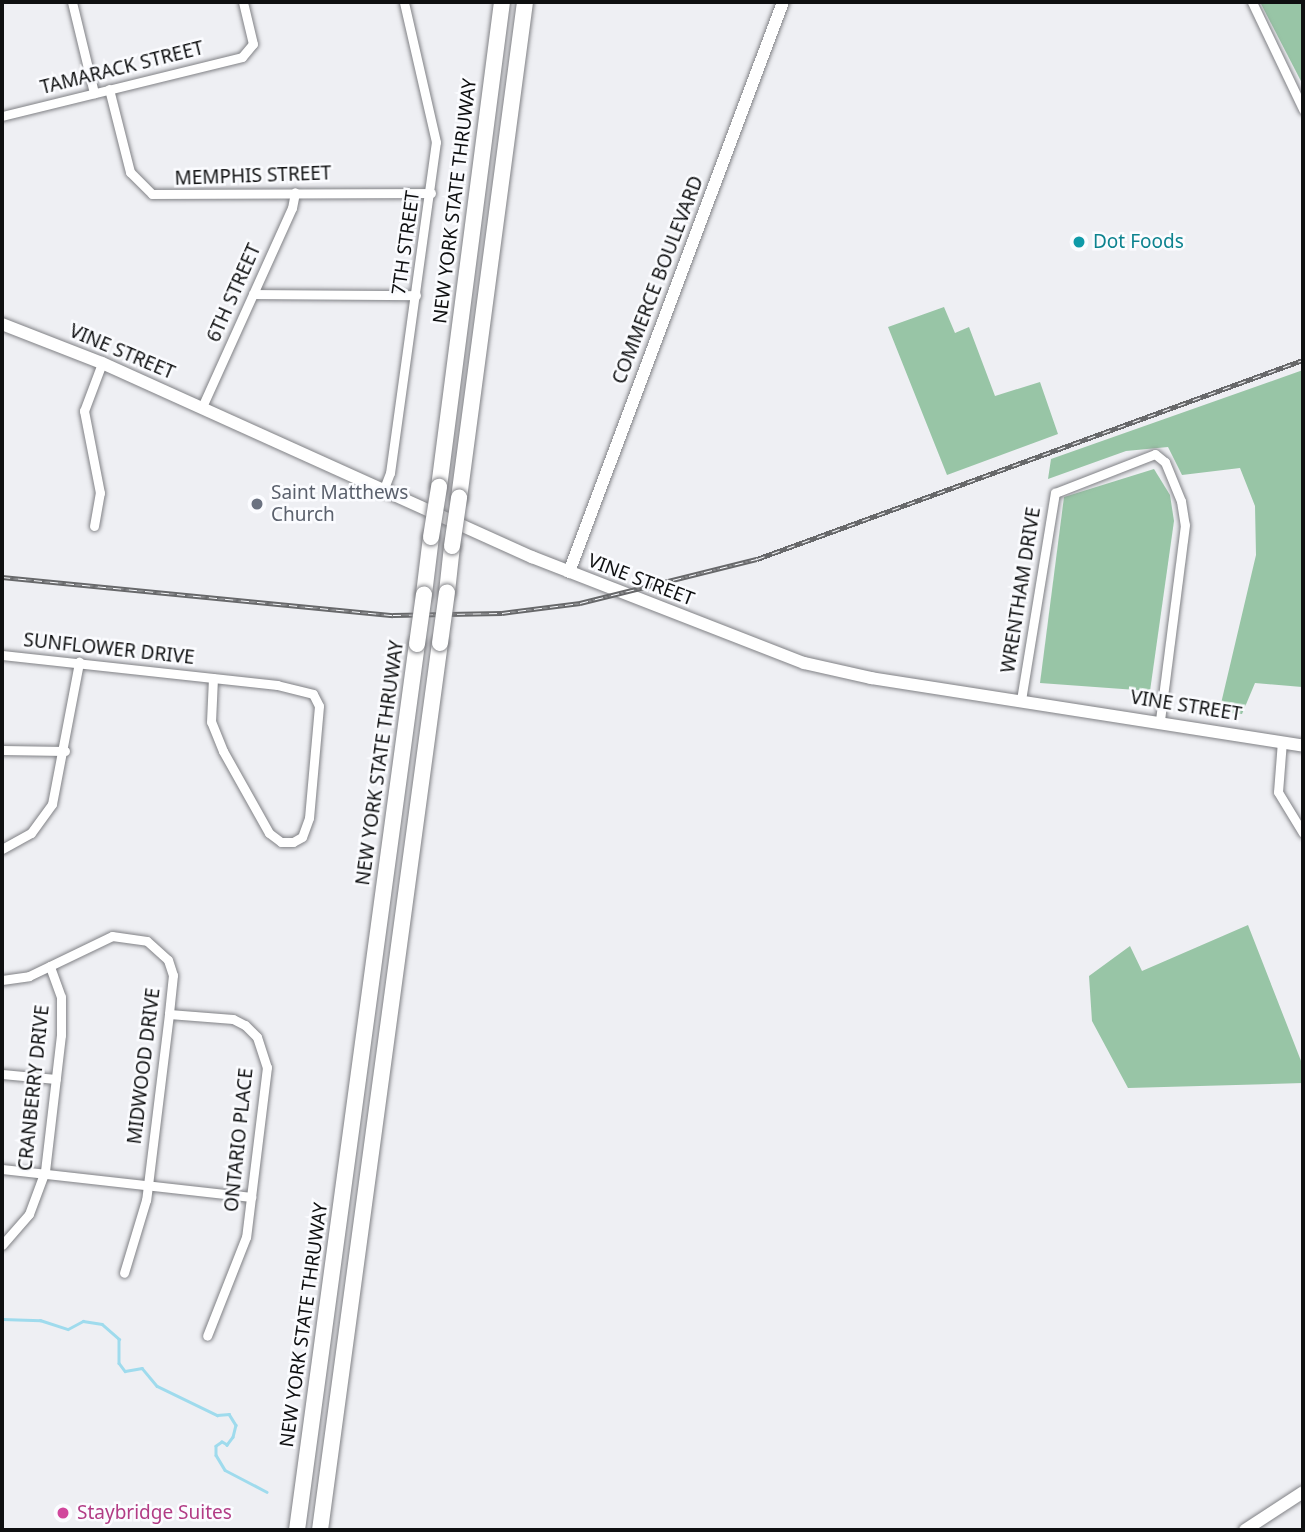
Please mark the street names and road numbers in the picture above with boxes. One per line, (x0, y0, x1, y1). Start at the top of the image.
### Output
street label: TAMARACK STREET (38, 37, 206, 99)
street label: NEW YORK STATE THRUWAY (429, 77, 481, 325)
street label: MEMPHIS STREET (174, 162, 332, 190)
street label: COMMERCE BOULEVARD (608, 173, 708, 387)
street label: 7TH STREET (387, 189, 425, 297)
street label: 6TH STREET (202, 240, 266, 346)
street label: VINE STREET (66, 320, 178, 384)
street label: WRENTHAM DRIVE (997, 505, 1045, 675)
street label: VINE STREET (584, 549, 698, 611)
street label: SUNFLOWER DRIVE (22, 629, 196, 669)
street label: NEW YORK STATE THRUWAY (352, 639, 408, 887)
street label: VINE STREET (1129, 686, 1243, 726)
street label: MIDWOOD DRIVE (123, 986, 165, 1146)
street label: CRANBERRY DRIVE (14, 1004, 54, 1172)
street label: ONTARIO PLACE (220, 1067, 258, 1213)
street label: NEW YORK STATE THRUWAY (276, 1201, 332, 1449)

